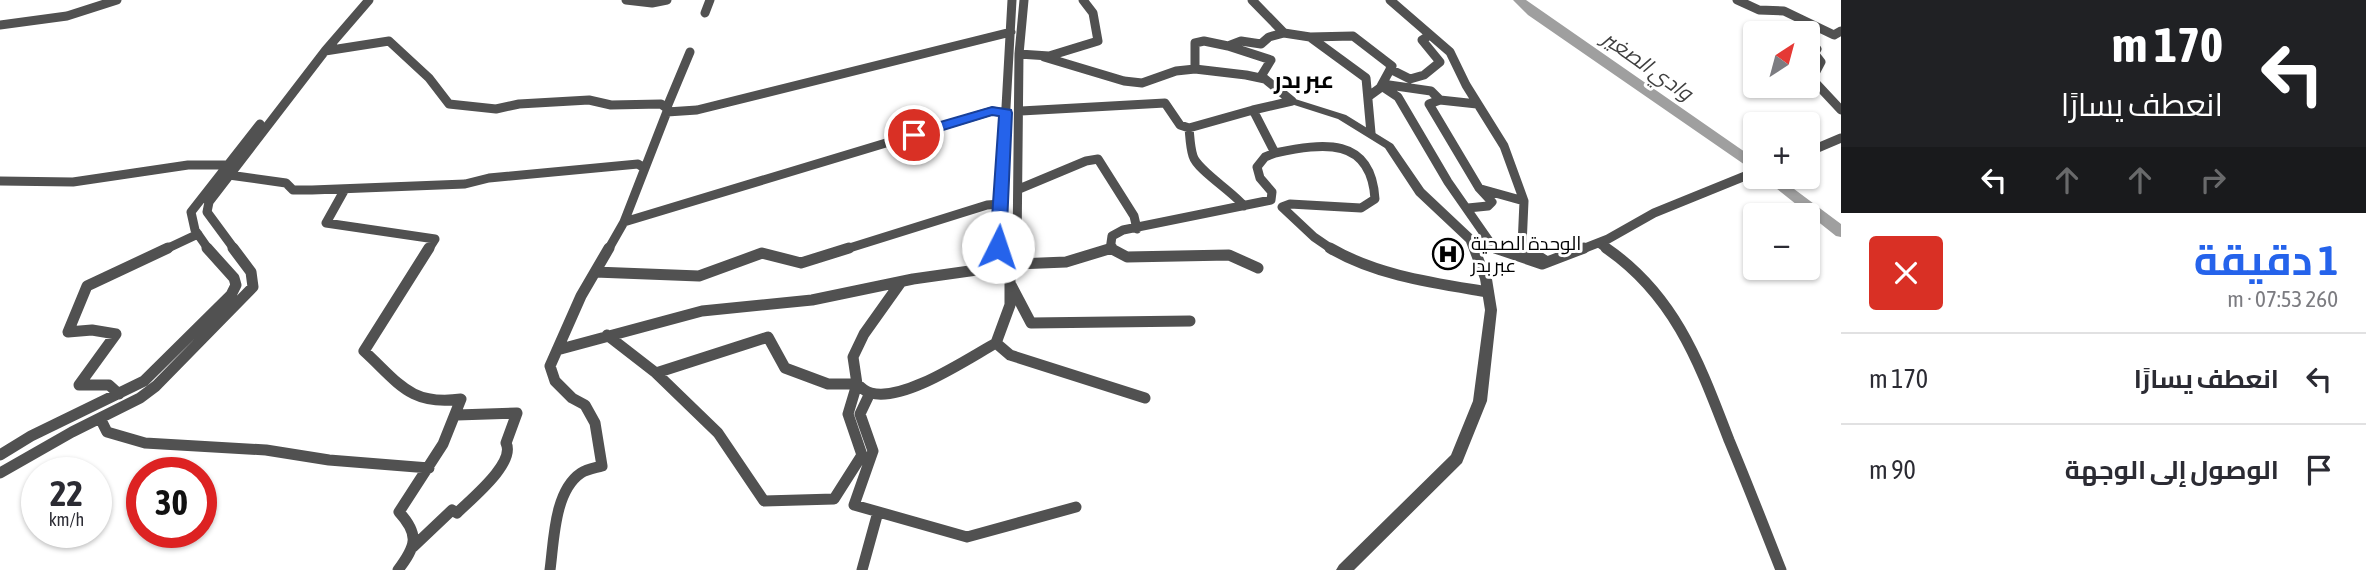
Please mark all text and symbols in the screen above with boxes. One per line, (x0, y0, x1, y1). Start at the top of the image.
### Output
text: 170 m (2112, 16, 2223, 72)
north arrow (1743, 21, 1820, 98)
map controls (1743, 21, 1820, 280)
water label: وادي الصغير (1593, 24, 1699, 110)
icon: left (2247, 28, 2338, 119)
district label: عبر بدر (1273, 67, 1334, 94)
text: انعطف يسارًا (2061, 86, 2223, 123)
pin (884, 105, 944, 165)
button: + (1743, 112, 1820, 189)
icon: arrive (895, 116, 933, 154)
icon: left (1975, 161, 2013, 199)
icon: ahead (2048, 161, 2086, 199)
icon: ahead (2121, 161, 2159, 199)
icon: right (2194, 161, 2232, 199)
button: − (1743, 203, 1820, 280)
position arrow (961, 210, 1035, 284)
place label: الوحدة الصحية عبر بدر (1470, 232, 1581, 277)
button: close (1869, 236, 1943, 310)
text: 1 دقيقة (2194, 236, 2338, 284)
hospital icon: الوحدة الصحية عبر بدر (1431, 237, 1465, 271)
text: 260 m · 07:53 (2227, 286, 2338, 312)
icon: left (2300, 360, 2338, 398)
text: 170 m (1869, 364, 1928, 394)
text: انعطف يسارًا (2134, 364, 2279, 394)
icon: arrive (2300, 451, 2338, 489)
text: 90 m (1869, 455, 1916, 485)
text: الوصول إلى الوجهة (2065, 455, 2279, 485)
speed limit sign: 30 (126, 457, 217, 548)
text: 22 (50, 473, 83, 513)
text: km/h (49, 509, 84, 530)

